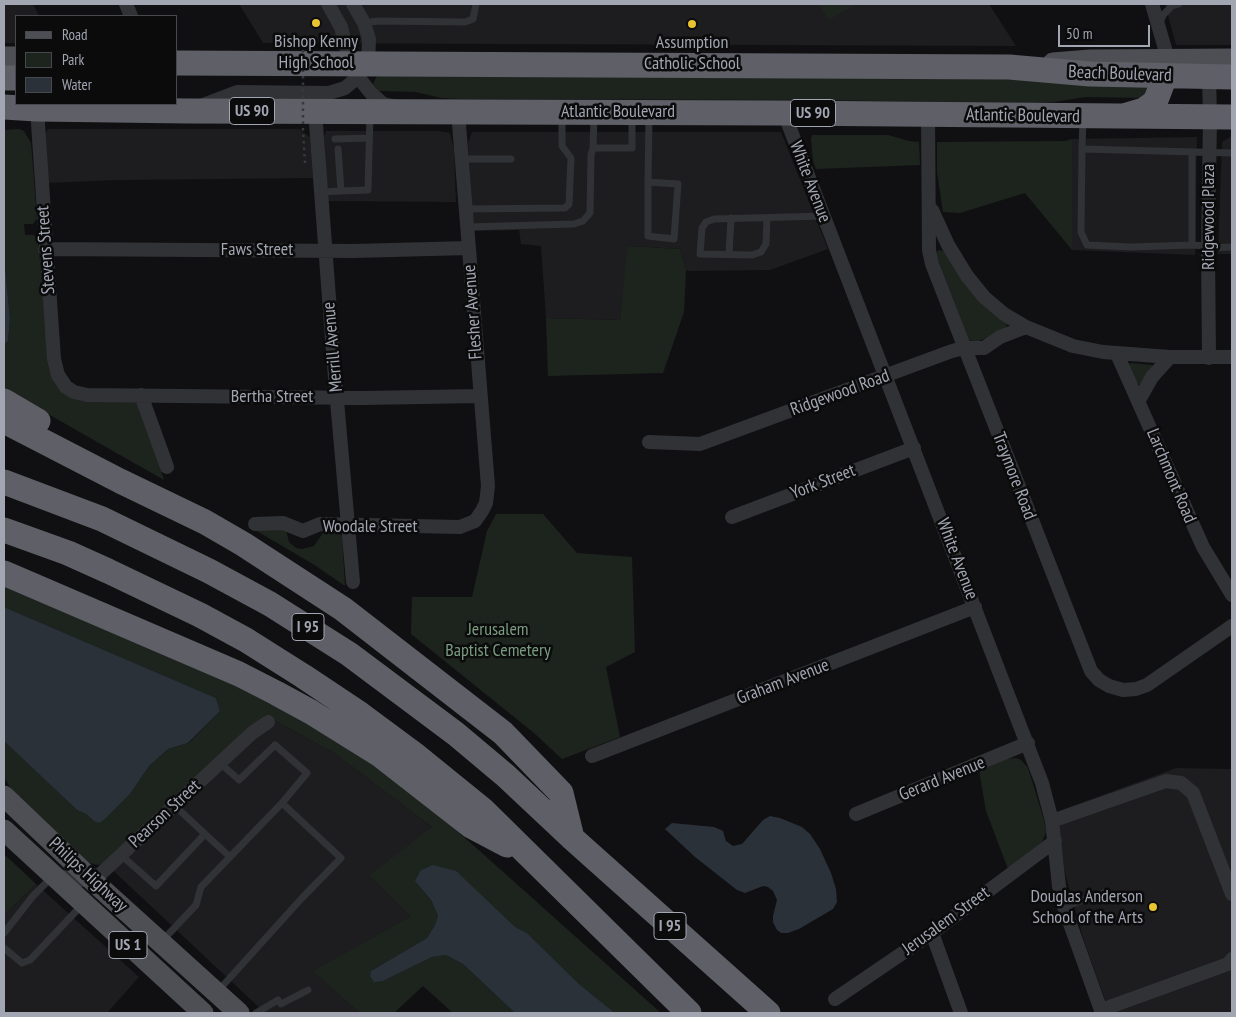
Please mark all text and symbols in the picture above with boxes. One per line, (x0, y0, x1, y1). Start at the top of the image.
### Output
legend (15, 15, 178, 105)
scale bar (1061, 15, 1154, 47)
marker: Bishop Kenny High School (310, 17, 322, 29)
marker: Assumption Catholic School (686, 18, 698, 30)
text: 50 m (1066, 24, 1092, 43)
text: Road (62, 25, 88, 44)
place label: Bishop Kenny High School (274, 31, 358, 74)
place label: Assumption Catholic School (644, 32, 740, 74)
text: Park (62, 50, 84, 69)
street label: Beach Boulevard (1068, 61, 1172, 87)
text: Water (62, 75, 92, 94)
road number: US 90 (230, 98, 274, 124)
road number: US 90 (790, 100, 836, 126)
street label: Atlantic Boulevard (561, 101, 675, 123)
street label: Atlantic Boulevard (966, 104, 1080, 128)
street label: White Avenue (785, 138, 835, 226)
street label: Ridgewood Plaza (1198, 164, 1220, 270)
street label: Stevens Street (32, 205, 60, 295)
street label: Faws Street (221, 239, 293, 261)
street label: Flesher Avenue (459, 264, 487, 360)
street label: Merrill Avenue (318, 301, 348, 393)
street label: Ridgewood Road (788, 365, 892, 421)
street label: Bertha Street (231, 386, 313, 408)
street label: Larchmont Road (1141, 426, 1201, 526)
street label: Traymore Road (987, 429, 1041, 523)
street label: York Street (788, 460, 858, 504)
street label: White Avenue (932, 515, 982, 603)
street label: Woodale Street (323, 516, 417, 538)
road number: I 95 (292, 614, 324, 640)
park label: Jerusalem Baptist Cemetery (445, 619, 551, 662)
street label: Graham Avenue (734, 655, 832, 709)
street label: Gerard Avenue (896, 752, 988, 806)
street label: Pearson Street (125, 775, 205, 853)
street label: Philips Highway (44, 833, 132, 917)
street label: Jerusalem Street (898, 882, 994, 960)
place label: Douglas Anderson School of the Arts (1031, 886, 1143, 929)
marker: Douglas Anderson School of the Arts (1147, 901, 1159, 913)
road number: I 95 (654, 912, 686, 939)
road number: US 1 (109, 932, 147, 958)

